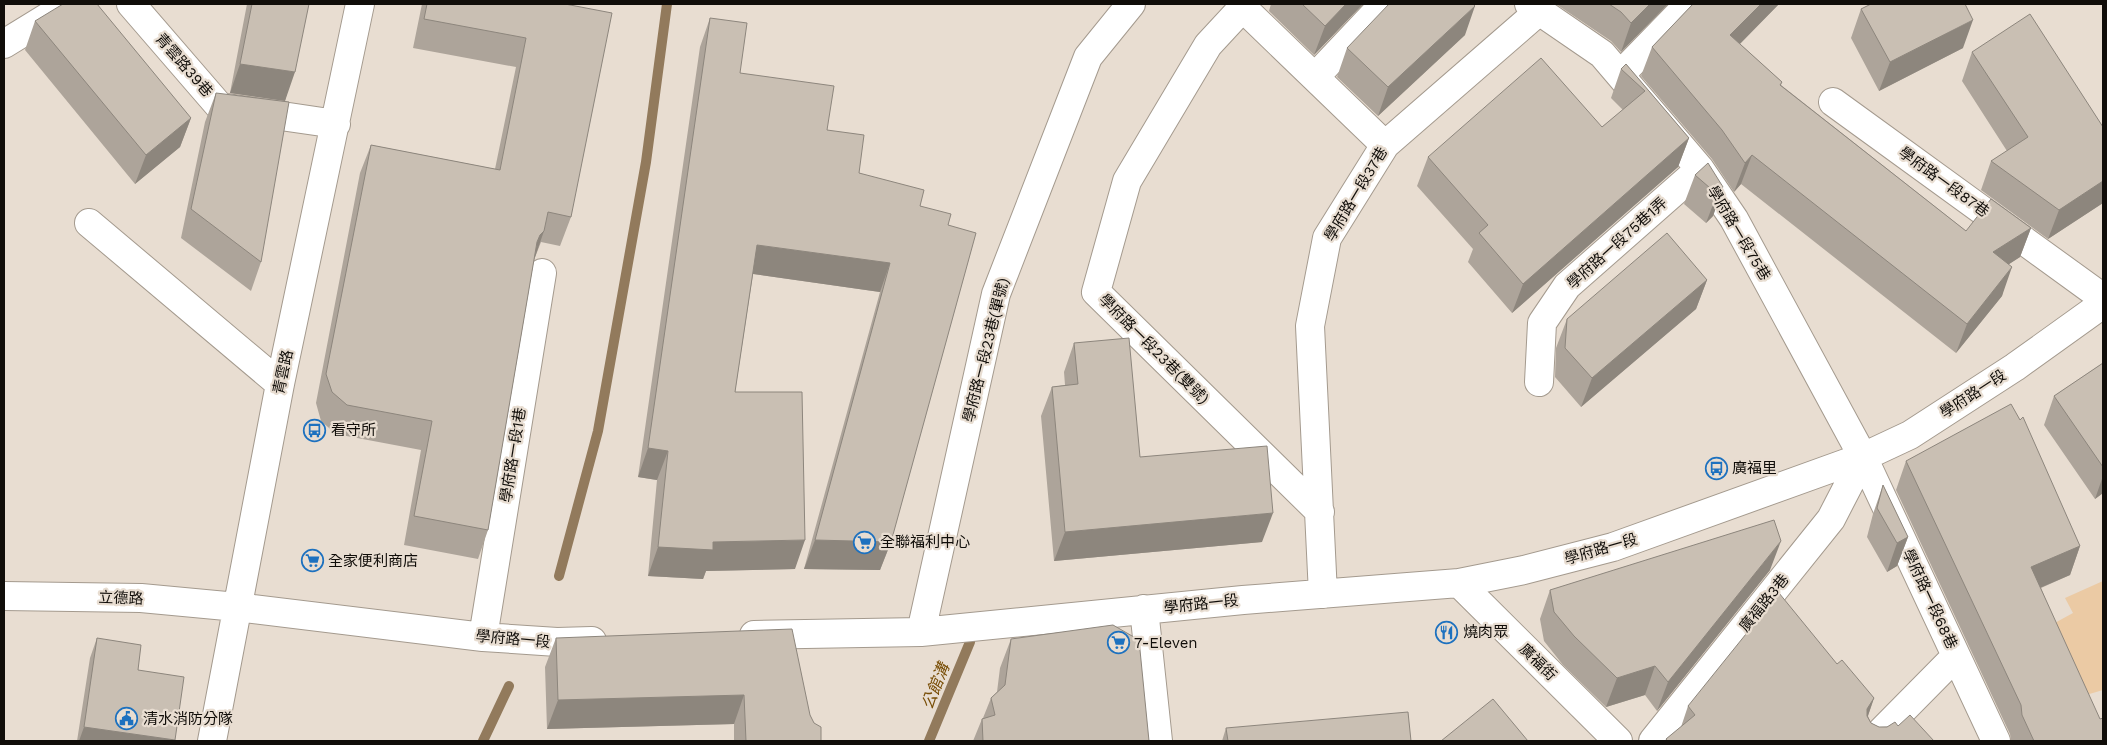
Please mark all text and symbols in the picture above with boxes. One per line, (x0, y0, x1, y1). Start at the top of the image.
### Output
street label: 青雲路39巷 (152, 30, 216, 100)
street label: 學府路一段87巷 (1895, 143, 1993, 221)
street label: 學府路一段37巷 (1321, 144, 1391, 244)
street label: 學府路一段75巷 (1704, 182, 1774, 284)
street label: 學府路一段75巷1弄 (1563, 193, 1671, 293)
street label: 學府路一段23巷(單號) (959, 276, 1013, 424)
street label: 學府路一段23巷(雙號) (1095, 290, 1213, 408)
street label: 青雲路 (270, 348, 296, 396)
street label: 學府路一段 (1937, 366, 2009, 422)
street label: 學府路一段1巷 (497, 406, 529, 504)
bus stop icon: 看守所 (303, 418, 327, 442)
place label: 看守所 (331, 421, 376, 439)
bus stop icon: 廣福里 (1704, 456, 1728, 480)
place label: 廣福里 (1732, 459, 1777, 477)
supermarket icon: 全聯福利中心 (852, 530, 876, 554)
street label: 學府路一段 (1562, 530, 1640, 568)
place label: 全聯福利中心 (880, 533, 970, 551)
street label: 學府路一段68巷 (1899, 546, 1961, 652)
supermarket icon: 全家便利商店 (300, 549, 324, 573)
place label: 全家便利商店 (328, 552, 418, 570)
street label: 廣福路3巷 (1735, 571, 1793, 635)
street label: 立德路 (98, 588, 144, 608)
street label: 學府路一段 (1163, 591, 1239, 617)
restaurant icon: 燒肉眾 (1435, 620, 1459, 644)
place label: 燒肉眾 (1463, 623, 1508, 641)
street label: 學府路一段 (475, 627, 551, 651)
supermarket icon: 7-Eleven (1106, 631, 1130, 655)
place label: 7-Eleven (1134, 634, 1198, 652)
street label: 廣福街 (1516, 640, 1560, 684)
water label: 公館溝 (918, 659, 954, 712)
public building icon: 清水消防分隊 (115, 707, 139, 731)
place label: 清水消防分隊 (143, 710, 233, 728)

